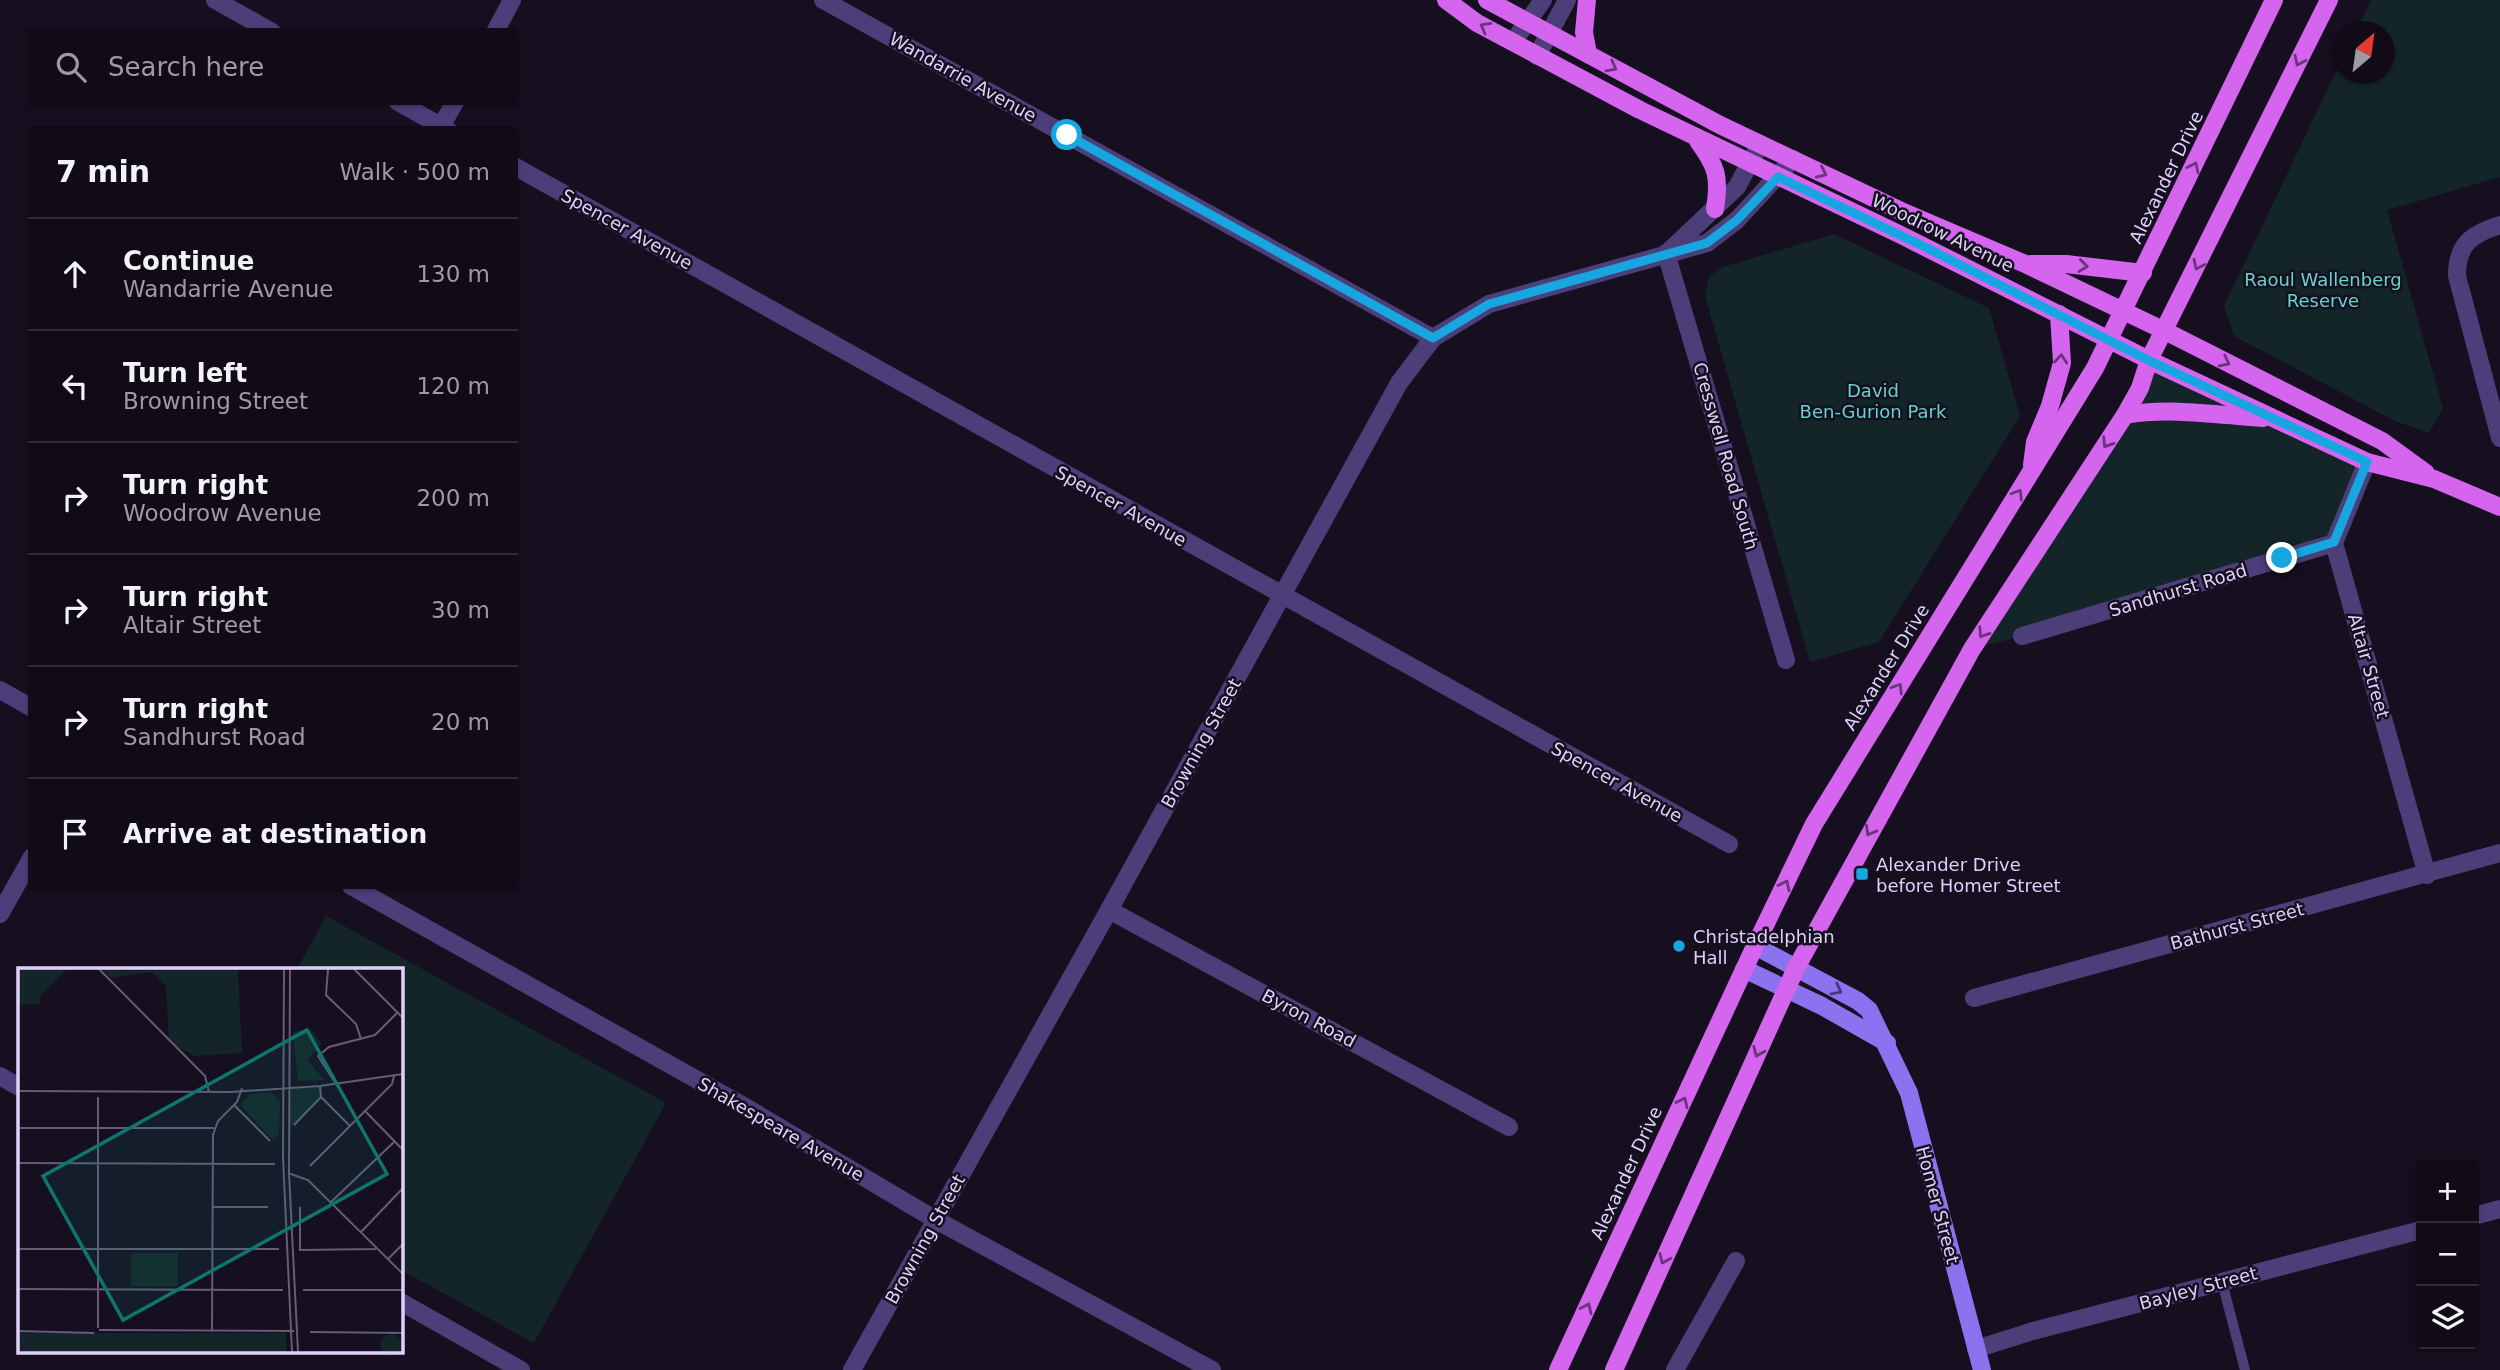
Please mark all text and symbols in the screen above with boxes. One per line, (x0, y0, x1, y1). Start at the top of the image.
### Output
north arrow (2332, 21, 2395, 84)
one-way arrow (1480, 22, 1493, 35)
search box (28, 28, 518, 105)
street label: Wandarrie Avenue (886, 28, 1040, 126)
icon: search (52, 48, 90, 86)
text: Search here (108, 52, 264, 82)
one-way arrow (2293, 54, 2307, 66)
one-way arrow (1604, 59, 1617, 72)
street label: Alexander Drive (2125, 107, 2207, 247)
route start (1051, 119, 1082, 150)
text: 7 min (56, 154, 150, 189)
text: Walk · 500 m (339, 159, 490, 185)
one-way arrow (2186, 162, 2200, 174)
one-way arrow (1815, 165, 1827, 179)
street label: Spencer Avenue (558, 184, 696, 274)
street label: Woodrow Avenue (1869, 189, 2017, 277)
text: Continue (123, 246, 254, 276)
icon: ahead (56, 255, 94, 293)
one-way arrow (2192, 258, 2206, 270)
one-way arrow (2077, 259, 2089, 274)
text: 130 m (416, 261, 490, 287)
park label: Raoul Wallenberg Reserve (2244, 269, 2402, 311)
text: Wandarrie Avenue (123, 276, 333, 302)
one-way arrow (2053, 353, 2068, 364)
one-way arrow (2218, 353, 2231, 367)
text: Turn left (123, 358, 247, 388)
street label: Cresswell Road South (1689, 360, 1763, 552)
icon: left (56, 367, 94, 405)
text: 120 m (416, 373, 490, 399)
park label: David Ben-Gurion Park (1800, 380, 1947, 422)
text: Browning Street (123, 388, 308, 414)
one-way arrow (2102, 435, 2115, 448)
street label: Spencer Avenue (1052, 461, 1190, 551)
text: Turn right (123, 470, 268, 500)
icon: right (56, 479, 94, 517)
text: 200 m (416, 485, 490, 511)
one-way arrow (2009, 489, 2022, 502)
text: Woodrow Avenue (123, 500, 322, 526)
route end (2266, 542, 2297, 573)
street label: Sandhurst Road (2107, 559, 2249, 621)
text: Turn right (123, 582, 268, 612)
icon: right (56, 591, 94, 629)
text: 30 m (431, 597, 490, 623)
street label: Alexander Drive (1839, 600, 1933, 734)
street label: Altair Street (2344, 611, 2394, 721)
text: Altair Street (123, 612, 261, 638)
one-way arrow (1978, 625, 1991, 638)
street label: Browning Street (1157, 675, 1245, 811)
one-way arrow (1890, 682, 1903, 695)
text: Turn right (123, 694, 268, 724)
icon: right (56, 703, 94, 741)
text: 20 m (431, 709, 490, 735)
text: Sandhurst Road (123, 724, 306, 750)
street label: Spencer Avenue (1548, 737, 1686, 827)
icon: arrive (56, 815, 94, 853)
text: Arrive at destination (123, 819, 427, 849)
one-way arrow (1865, 824, 1878, 836)
place label: Alexander Drive before Homer Street (1876, 854, 2061, 896)
marker: Alexander Drive before Homer Street (1854, 866, 1870, 882)
one-way arrow (1776, 880, 1790, 892)
street label: Bathurst Street (2168, 898, 2306, 954)
place label: Christadelphian Hall (1693, 926, 1835, 968)
marker: Christadelphian Hall (1671, 938, 1687, 954)
inset map (18, 968, 402, 1352)
one-way arrow (1830, 981, 1842, 995)
street label: Byron Road (1258, 984, 1360, 1052)
one-way arrow (1752, 1045, 1766, 1057)
street label: Shakespeare Avenue (694, 1073, 868, 1185)
one-way arrow (1675, 1097, 1689, 1109)
street label: Alexander Drive (1586, 1103, 1666, 1243)
street label: Homer Street (1912, 1144, 1964, 1266)
map controls (2416, 1160, 2479, 1349)
button: + (2416, 1160, 2479, 1223)
street label: Browning Street (881, 1171, 969, 1307)
button: − (2416, 1223, 2479, 1286)
one-way arrow (1658, 1252, 1672, 1264)
street label: Bayley Street (2137, 1262, 2259, 1314)
button: layers (2416, 1286, 2479, 1349)
one-way arrow (1579, 1303, 1593, 1315)

